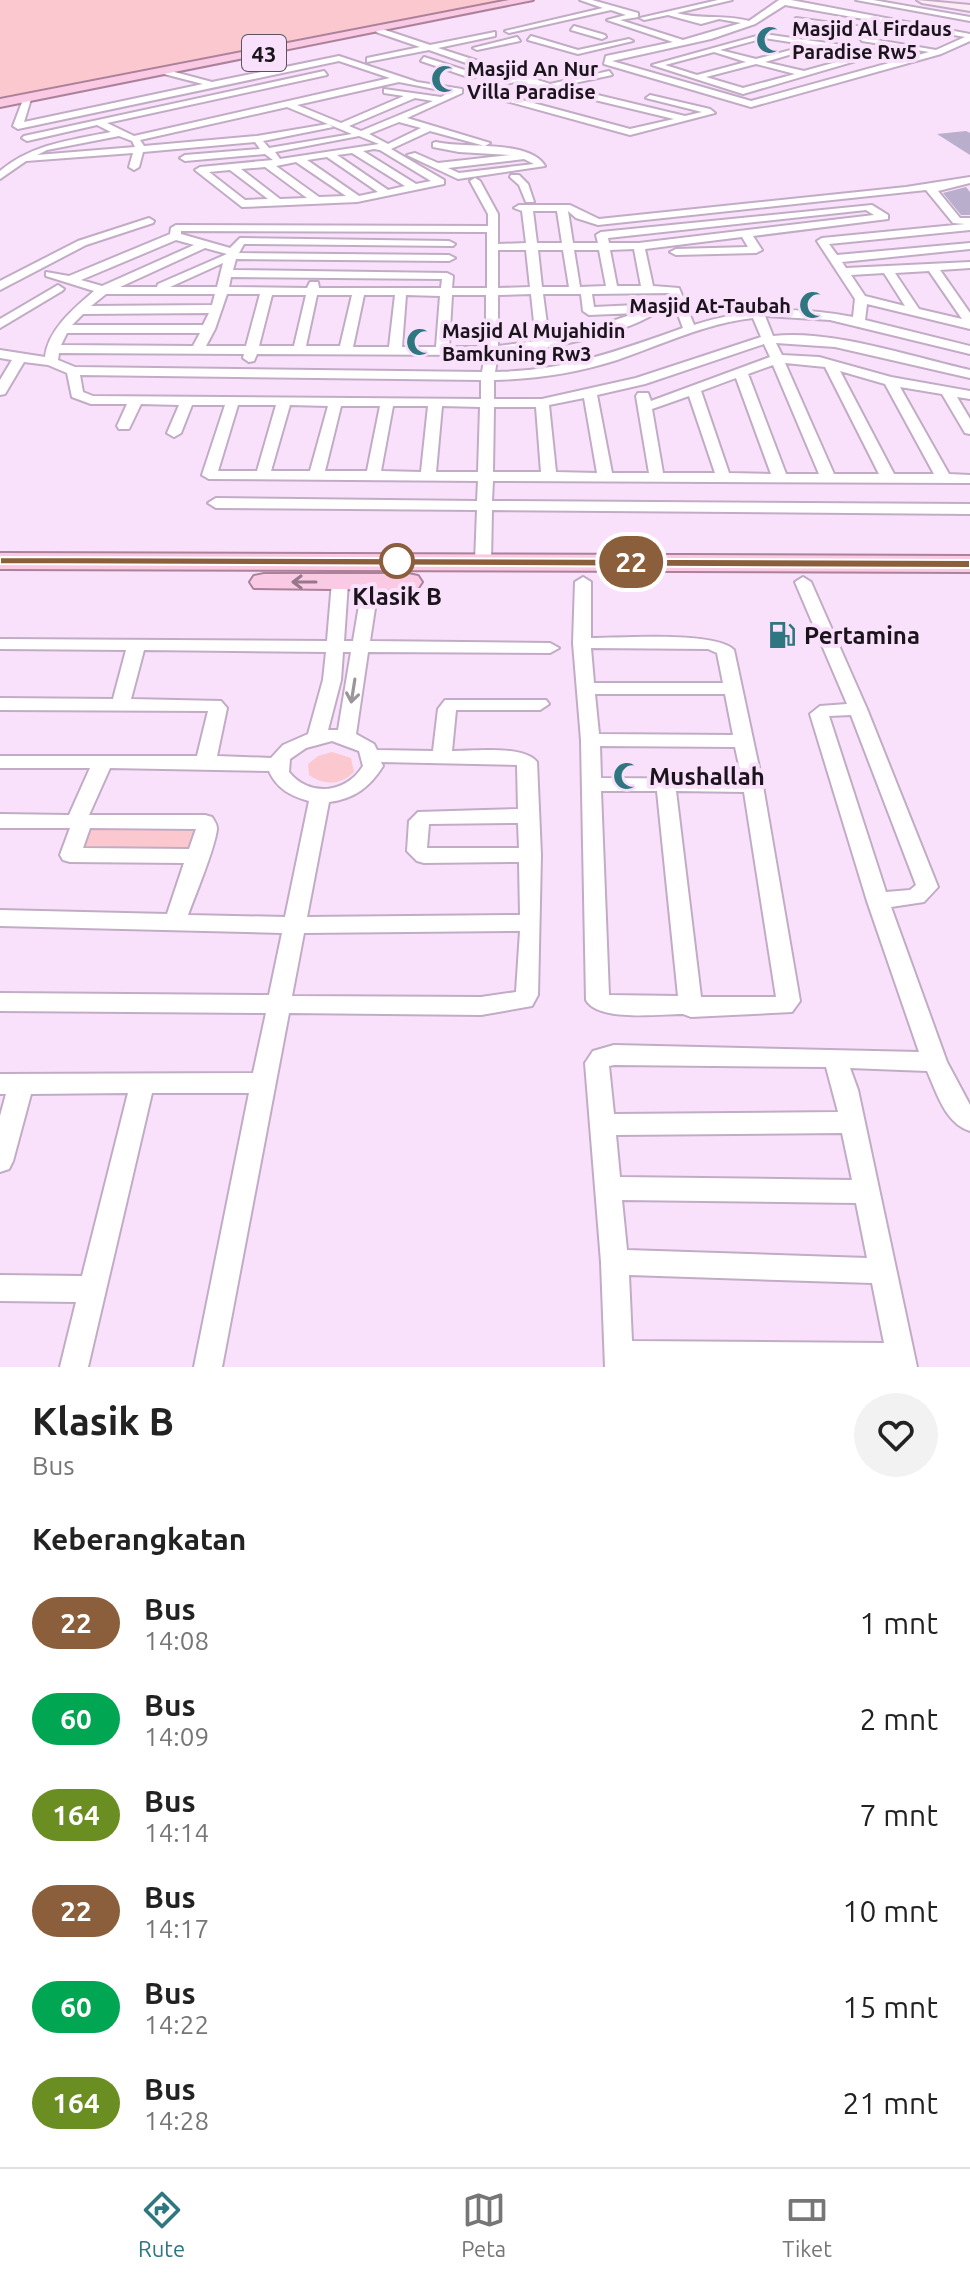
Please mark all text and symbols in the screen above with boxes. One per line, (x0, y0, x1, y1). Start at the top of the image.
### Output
place label: Masjid Al Firdaus Paradise Rw5 (792, 17, 952, 63)
mosque icon: Masjid Al Firdaus Paradise Rw5 (755, 25, 785, 55)
road number: 43 (242, 35, 286, 71)
place label: Masjid An Nur Villa Paradise (467, 57, 599, 103)
mosque icon: Masjid An Nur Villa Paradise (430, 64, 460, 94)
mosque icon: Masjid At-Taubah (798, 290, 828, 320)
place label: Masjid At-Taubah (629, 294, 791, 317)
place label: Masjid Al Mujahidin Bamkuning Rw3 (442, 319, 626, 365)
mosque icon: Masjid Al Mujahidin Bamkuning Rw3 (405, 327, 435, 357)
line badge: 22 (595, 536, 667, 588)
marker: Klasik B (380, 544, 414, 578)
text: 22 (615, 546, 647, 577)
one-way arrow (291, 574, 318, 590)
place label: Klasik B (352, 583, 442, 610)
fuel station icon: Pertamina (767, 620, 797, 650)
place label: Pertamina (804, 622, 920, 649)
one-way arrow (345, 678, 360, 703)
mosque icon: Mushallah (612, 761, 642, 791)
place label: Mushallah (649, 763, 765, 790)
button: heart (854, 1393, 938, 1477)
text: Klasik B (32, 1400, 174, 1442)
text: Bus (32, 1451, 75, 1480)
text: Keberangkatan (32, 1522, 246, 1556)
text: Bus (144, 1592, 196, 1626)
text: 1 mnt (859, 1606, 938, 1640)
text: 22 (60, 1607, 92, 1638)
text: 14:08 (144, 1626, 209, 1655)
text: Bus (144, 1688, 196, 1722)
text: 2 mnt (859, 1702, 938, 1736)
text: 60 (60, 1703, 92, 1734)
text: 14:09 (144, 1722, 209, 1751)
text: Bus (144, 1784, 196, 1818)
text: 7 mnt (859, 1798, 938, 1832)
text: 164 (52, 1799, 100, 1830)
text: 14:14 (144, 1818, 209, 1847)
text: Bus (144, 1880, 196, 1914)
text: 10 mnt (842, 1894, 938, 1928)
text: 22 (60, 1895, 92, 1926)
text: 14:17 (144, 1914, 209, 1943)
text: Bus (144, 1976, 196, 2010)
text: 15 mnt (842, 1990, 938, 2024)
text: 60 (60, 1991, 92, 2022)
text: 14:22 (144, 2010, 209, 2039)
text: Bus (144, 2072, 196, 2106)
text: 21 mnt (842, 2086, 938, 2120)
text: 164 (52, 2087, 100, 2118)
text: 14:28 (144, 2106, 209, 2135)
tab: Rute (138, 2188, 185, 2261)
tab: Peta (461, 2188, 506, 2261)
tab: Tiket (782, 2188, 832, 2261)

